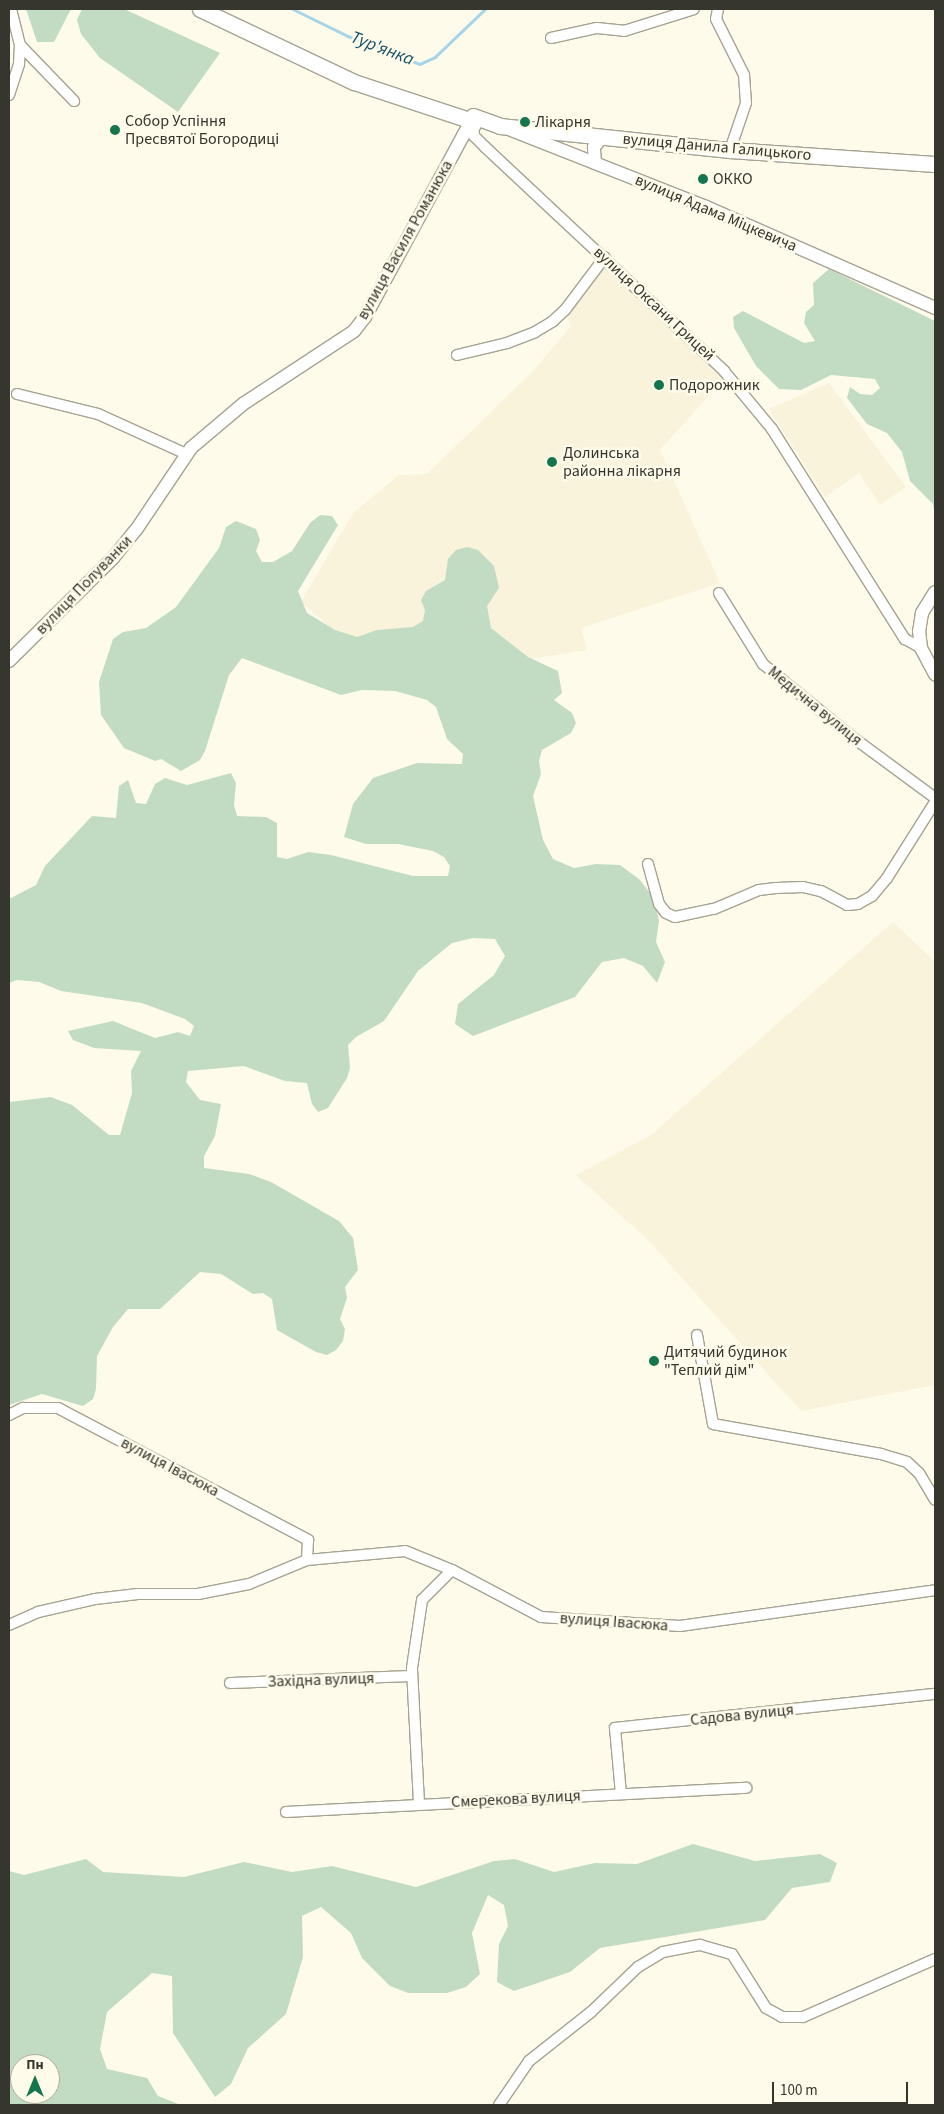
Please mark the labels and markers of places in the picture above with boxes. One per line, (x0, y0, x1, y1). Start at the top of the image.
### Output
place label: Собор Успіння Пресвятої Богородиці (125, 111, 279, 149)
place label: Лікарня (535, 112, 591, 132)
marker: Лікарня (519, 116, 531, 128)
marker: Собор Успіння Пресвятої Богородиці (109, 124, 121, 136)
place label: ОККО (713, 169, 753, 189)
marker: ОККО (697, 173, 709, 185)
place label: Подорожник (669, 375, 760, 395)
marker: Подорожник (653, 379, 665, 391)
place label: Долинська районна лікарня (563, 443, 681, 481)
marker: Долинська районна лікарня (545, 455, 559, 469)
place label: Дитячий будинок "Теплий дім" (664, 1342, 787, 1380)
marker: Дитячий будинок "Теплий дім" (648, 1355, 660, 1367)

